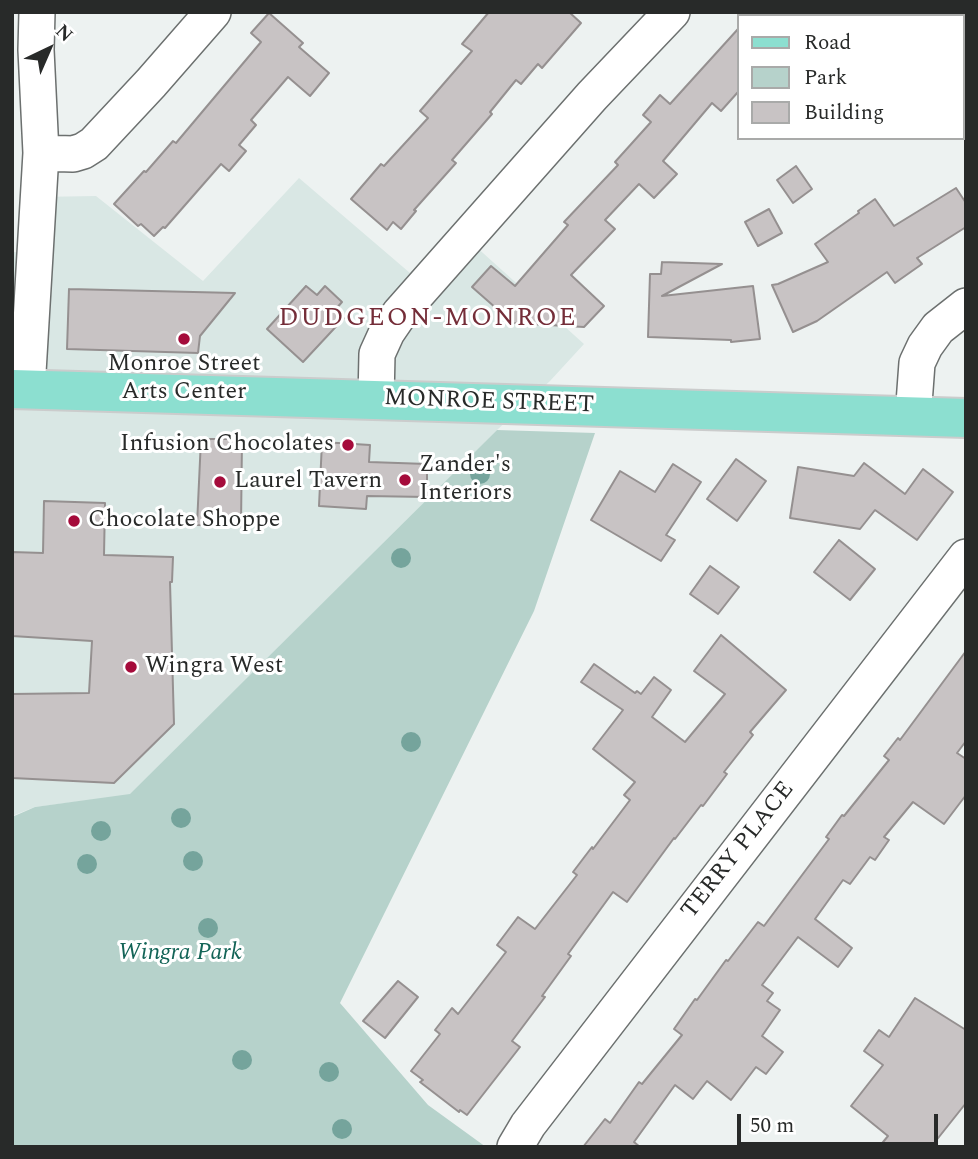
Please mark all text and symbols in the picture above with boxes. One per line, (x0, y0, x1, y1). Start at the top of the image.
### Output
north arrow (14, 14, 84, 84)
legend (736, 14, 964, 140)
text: N (48, 18, 80, 49)
text: Road (804, 27, 851, 59)
text: Park (804, 62, 847, 94)
text: Building (804, 97, 884, 129)
district label: DUDGEON-MONROE (280, 304, 576, 336)
marker: Monroe Street Arts Center (176, 331, 192, 347)
place label: Monroe Street Arts Center (107, 351, 261, 407)
street label: MONROE STREET (383, 385, 595, 421)
place label: Infusion Chocolates (120, 431, 334, 459)
marker: Infusion Chocolates (340, 437, 356, 453)
place label: Zander's Interiors (419, 452, 512, 508)
place label: Laurel Tavern (234, 468, 382, 496)
marker: Zander's Interiors (397, 472, 413, 488)
marker: Laurel Tavern (212, 474, 228, 490)
place label: Chocolate Shoppe (88, 507, 280, 535)
marker: Chocolate Shoppe (66, 513, 82, 529)
place label: Wingra West (145, 653, 283, 681)
marker: Wingra West (123, 659, 139, 675)
street label: TERRY PLACE (676, 777, 802, 925)
park label: Wingra Park (118, 940, 242, 968)
scale bar (740, 1100, 941, 1144)
text: 50 m (750, 1110, 794, 1142)

